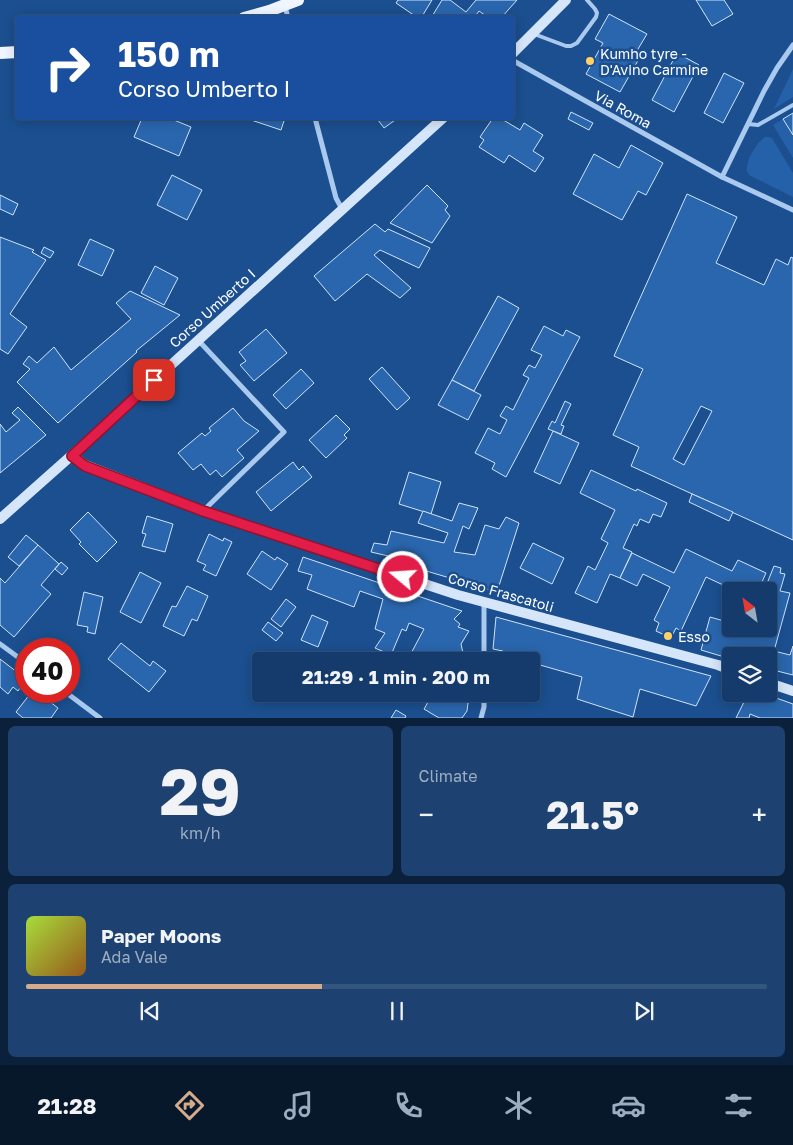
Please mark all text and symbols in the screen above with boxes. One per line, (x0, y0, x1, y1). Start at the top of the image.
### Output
text: 150 m (118, 33, 220, 75)
icon: right (35, 35, 100, 100)
place label: Kumho tyre - D'Avino Carmine (600, 45, 708, 78)
marker: Kumho tyre - D'Avino Carmine (584, 55, 596, 67)
text: Corso Umberto I (118, 75, 290, 102)
street label: Via Roma (591, 86, 655, 132)
street label: Corso Umberto I (166, 265, 258, 351)
pin (133, 359, 175, 401)
icon: arrive (140, 366, 168, 394)
position arrow (376, 550, 428, 602)
street label: Corso Frascatoli (446, 569, 556, 615)
north arrow (722, 582, 778, 638)
map controls (722, 582, 777, 702)
place label: Esso (678, 628, 710, 645)
marker: Esso (662, 630, 674, 642)
speed limit sign: 40 (15, 638, 80, 703)
button: layers (722, 647, 777, 702)
text: 21:29 · 1 min · 200 m (302, 665, 490, 688)
text: 29 (160, 751, 241, 829)
text: Climate (419, 766, 478, 786)
text: 21.5° (546, 792, 639, 837)
text: − (419, 798, 434, 831)
text: + (752, 798, 767, 831)
text: km/h (180, 823, 221, 843)
text: Paper Moons (101, 924, 221, 947)
text: Ada Vale (101, 947, 167, 967)
icon: previous (136, 997, 164, 1025)
icon: pause (383, 997, 411, 1025)
icon: next (630, 997, 658, 1025)
icon: directions (172, 1088, 207, 1123)
icon: music (281, 1088, 316, 1123)
icon: phone (391, 1088, 426, 1123)
icon: climate (501, 1088, 536, 1123)
icon: car (611, 1088, 646, 1123)
icon: filters (721, 1088, 756, 1123)
text: 21:28 (37, 1092, 97, 1119)

